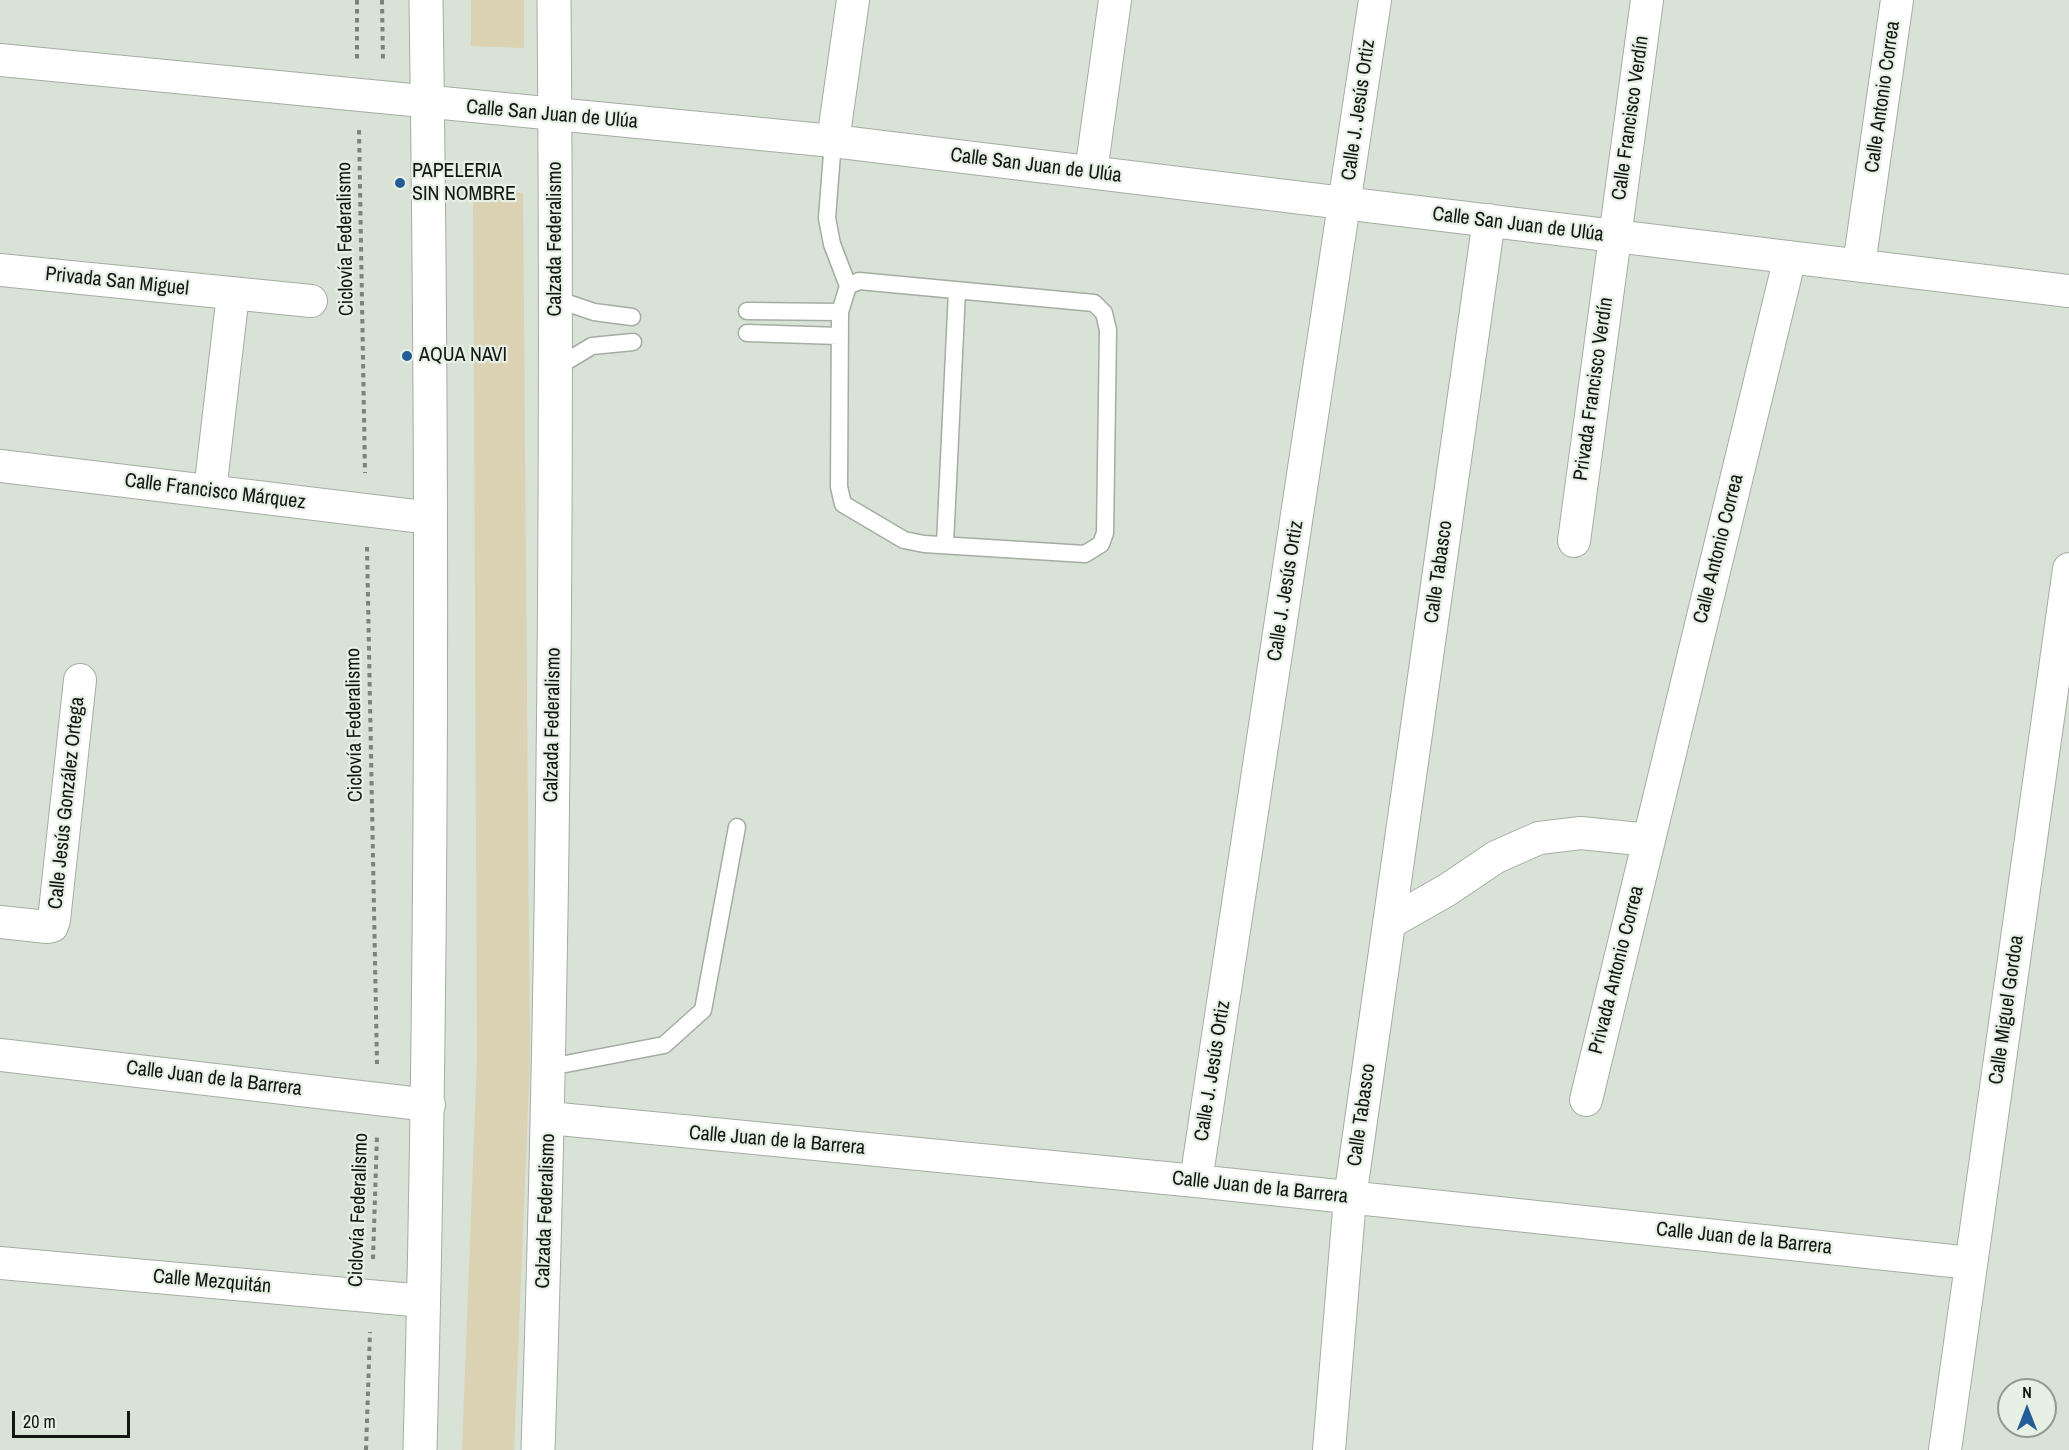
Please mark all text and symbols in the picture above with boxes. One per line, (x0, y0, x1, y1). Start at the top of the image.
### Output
street label: Calle Antonio Correa (1860, 20, 1906, 174)
street label: Calle Francisco Verdín (1608, 34, 1654, 202)
street label: Calle J. Jesús Ortiz (1337, 38, 1381, 182)
street label: Calle San Juan de Ulúa (465, 96, 639, 134)
street label: Calle San Juan de Ulúa (949, 144, 1123, 188)
place label: PAPELERIA SIN NOMBRE (412, 160, 516, 207)
street label: Calzada Federalismo (544, 161, 568, 317)
street label: Ciclovía Federalismo (333, 162, 359, 316)
marker: PAPELERIA SIN NOMBRE (393, 176, 407, 190)
street label: Calle San Juan de Ulúa (1431, 203, 1605, 247)
street label: Privada San Miguel (44, 263, 190, 301)
street label: Privada Francisco Verdín (1569, 296, 1619, 482)
place label: AQUA NAVI (419, 344, 507, 368)
marker: AQUA NAVI (400, 349, 414, 363)
street label: Calle Francisco Márquez (123, 469, 307, 515)
street label: Calle Antonio Correa (1689, 472, 1749, 626)
street label: Calle J. Jesús Ortiz (1263, 519, 1309, 663)
street label: Calle Tabasco (1420, 519, 1458, 625)
street label: Calzada Federalismo (540, 647, 566, 803)
street label: Ciclovía Federalismo (342, 648, 368, 802)
street label: Calle Jesús González Ortega (44, 696, 90, 910)
street label: Privada Antonio Correa (1585, 884, 1649, 1056)
street label: Calle Miguel Gordoa (1985, 934, 2029, 1086)
street label: Calle J. Jesús Ortiz (1190, 999, 1236, 1143)
street label: Calle Juan de la Barrera (125, 1056, 303, 1102)
street label: Calle Tabasco (1343, 1062, 1381, 1168)
street label: Calle Juan de la Barrera (688, 1121, 866, 1161)
street label: Ciclovía Federalismo (344, 1133, 374, 1287)
street label: Calzada Federalismo (531, 1133, 561, 1289)
street label: Calle Juan de la Barrera (1171, 1167, 1349, 1209)
street label: Calle Juan de la Barrera (1655, 1218, 1833, 1260)
street label: Calle Mezquitán (152, 1265, 272, 1299)
north arrow (1997, 1378, 2057, 1438)
text: N (2022, 1381, 2032, 1403)
scale bar (15, 1399, 134, 1437)
text: 20 m (23, 1409, 56, 1434)

